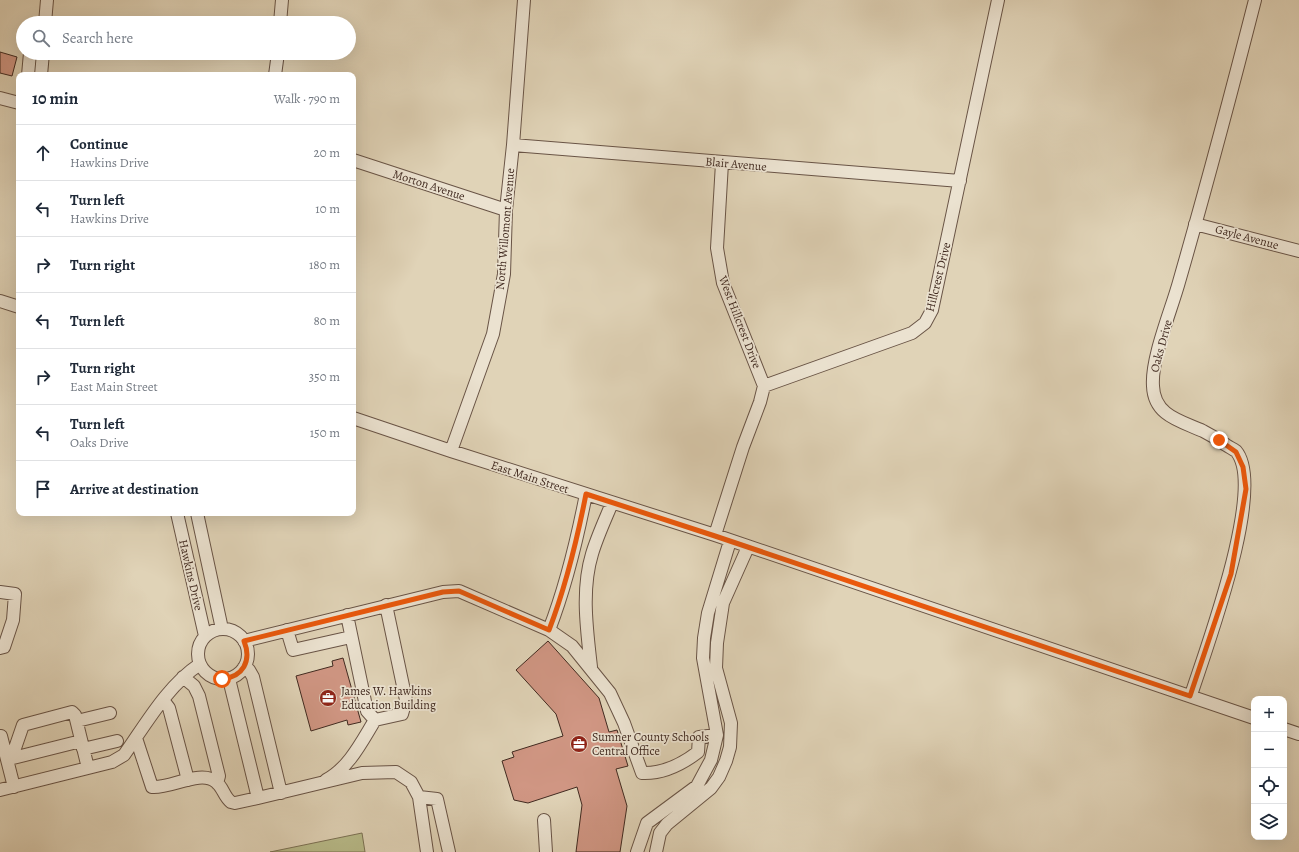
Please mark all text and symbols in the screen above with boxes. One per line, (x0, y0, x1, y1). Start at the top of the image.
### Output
search box (16, 16, 356, 60)
icon: search (30, 27, 52, 49)
text: Search here (62, 28, 133, 48)
text: 10 min (32, 87, 78, 110)
text: Walk · 790 m (274, 90, 340, 107)
text: Continue (70, 134, 128, 154)
icon: ahead (32, 142, 54, 164)
text: 20 m (314, 144, 340, 161)
street label: Blair Avenue (705, 153, 767, 175)
text: Hawkins Drive (70, 154, 149, 171)
street label: Morton Avenue (391, 166, 467, 204)
street label: North Willomont Avenue (492, 167, 518, 291)
text: Turn left (70, 190, 125, 210)
icon: left (32, 198, 54, 220)
text: 10 m (315, 200, 340, 217)
text: Hawkins Drive (70, 210, 149, 227)
street label: Gayle Avenue (1214, 221, 1280, 253)
street label: Hillcrest Drive (922, 241, 954, 313)
icon: right (32, 254, 54, 276)
text: Turn right (70, 255, 135, 275)
text: 180 m (309, 256, 340, 273)
street label: West Hillcrest Drive (715, 272, 765, 371)
icon: left (32, 310, 54, 332)
text: Turn left (70, 311, 125, 331)
text: 80 m (313, 312, 340, 329)
street label: Oaks Drive (1146, 318, 1176, 374)
text: Turn right (70, 358, 135, 378)
icon: right (32, 366, 54, 388)
text: 350 m (309, 368, 340, 385)
text: East Main Street (70, 378, 158, 395)
text: Turn left (70, 414, 125, 434)
icon: left (32, 422, 54, 444)
text: 150 m (310, 424, 340, 441)
route end (1210, 431, 1228, 449)
text: Oaks Drive (70, 434, 129, 451)
street label: East Main Street (489, 457, 571, 497)
icon: arrive (32, 478, 54, 500)
text: Arrive at destination (70, 479, 199, 499)
street label: Hawkins Drive (175, 538, 207, 612)
route start (213, 670, 231, 688)
place label: James W. Hawkins Education Building (341, 683, 436, 713)
office icon: James W. Hawkins Education Building (318, 688, 338, 708)
map controls (1251, 696, 1287, 840)
button: + (1251, 696, 1287, 732)
place label: Sumner County Schools Central Office (592, 729, 709, 759)
button: − (1251, 732, 1287, 768)
office icon: Sumner County Schools Central Office (569, 734, 589, 754)
button: locate (1251, 768, 1287, 804)
button: layers (1251, 804, 1287, 840)

